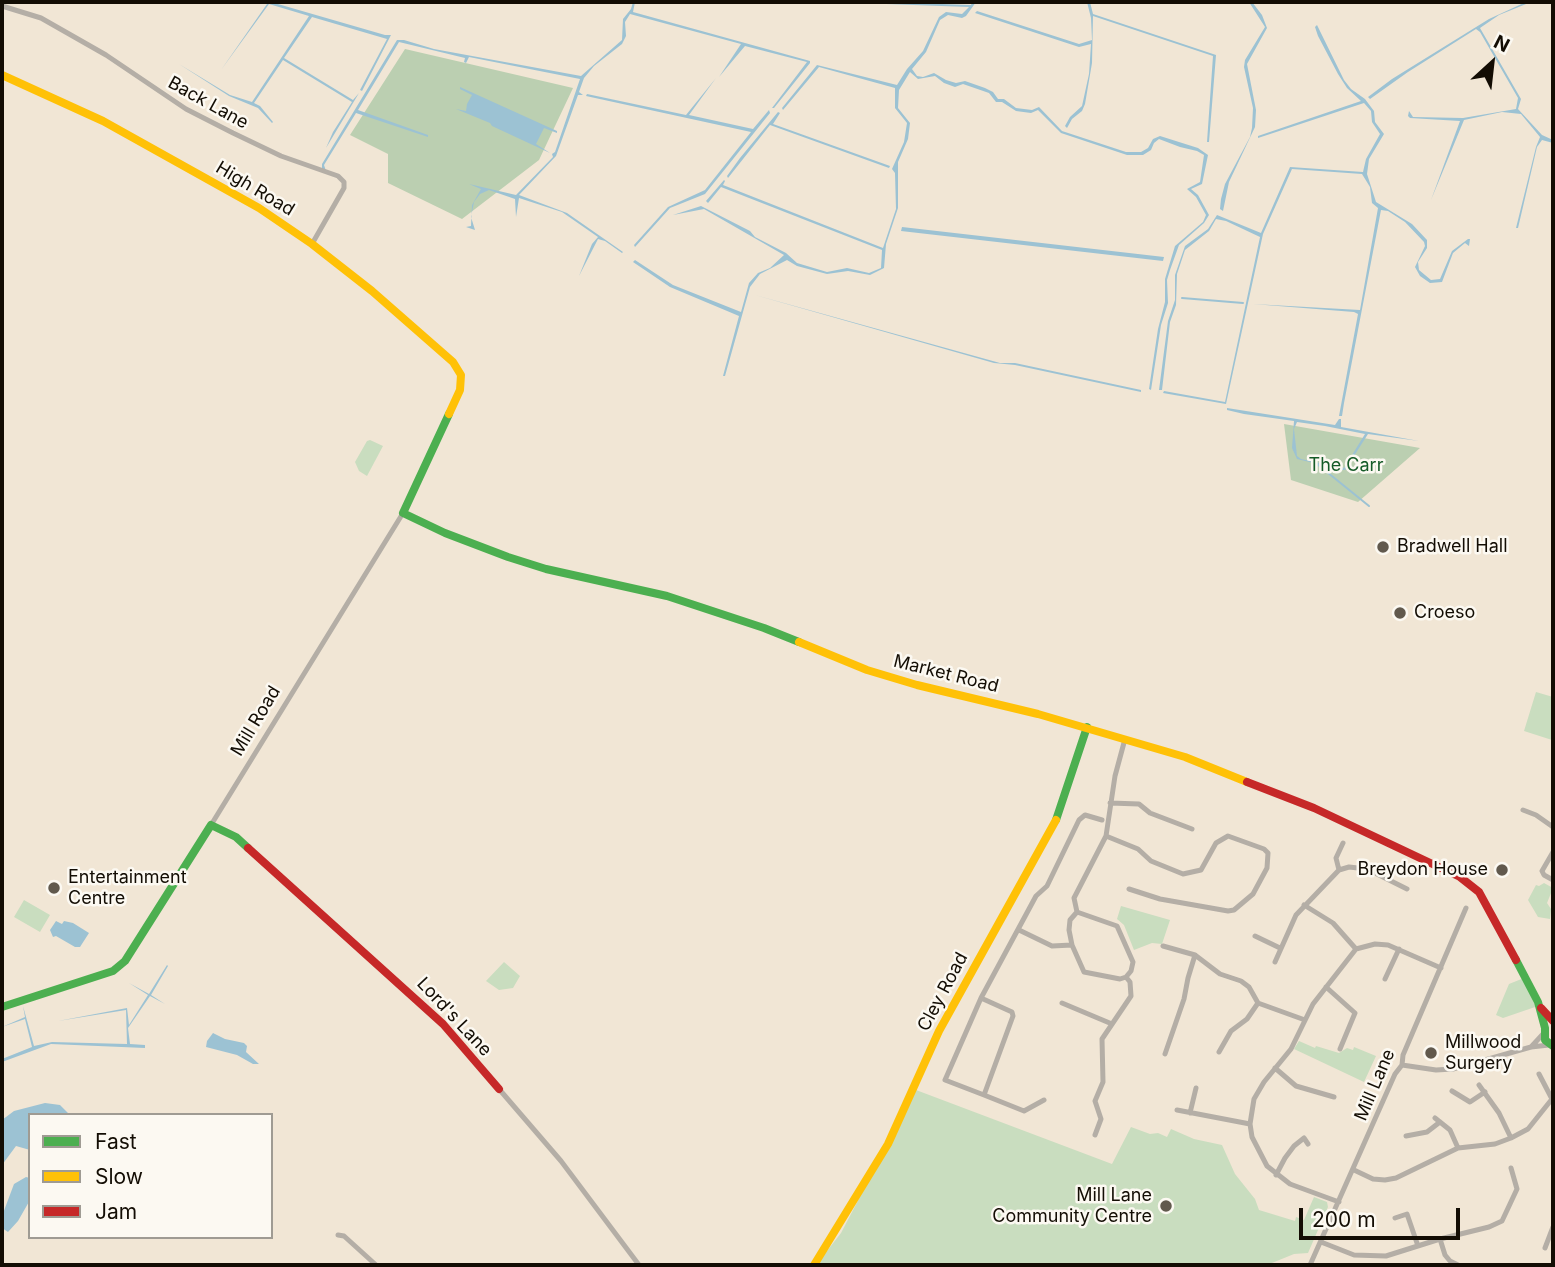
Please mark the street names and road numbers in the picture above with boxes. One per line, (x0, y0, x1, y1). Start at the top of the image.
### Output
street label: Back Lane (164, 72, 252, 134)
street label: High Road (212, 157, 298, 221)
street label: Market Road (891, 650, 1001, 698)
street label: Mill Road (227, 682, 285, 760)
street label: Cley Road (913, 949, 973, 1035)
street label: Lord's Lane (412, 973, 496, 1061)
street label: Mill Lane (1350, 1046, 1400, 1124)

